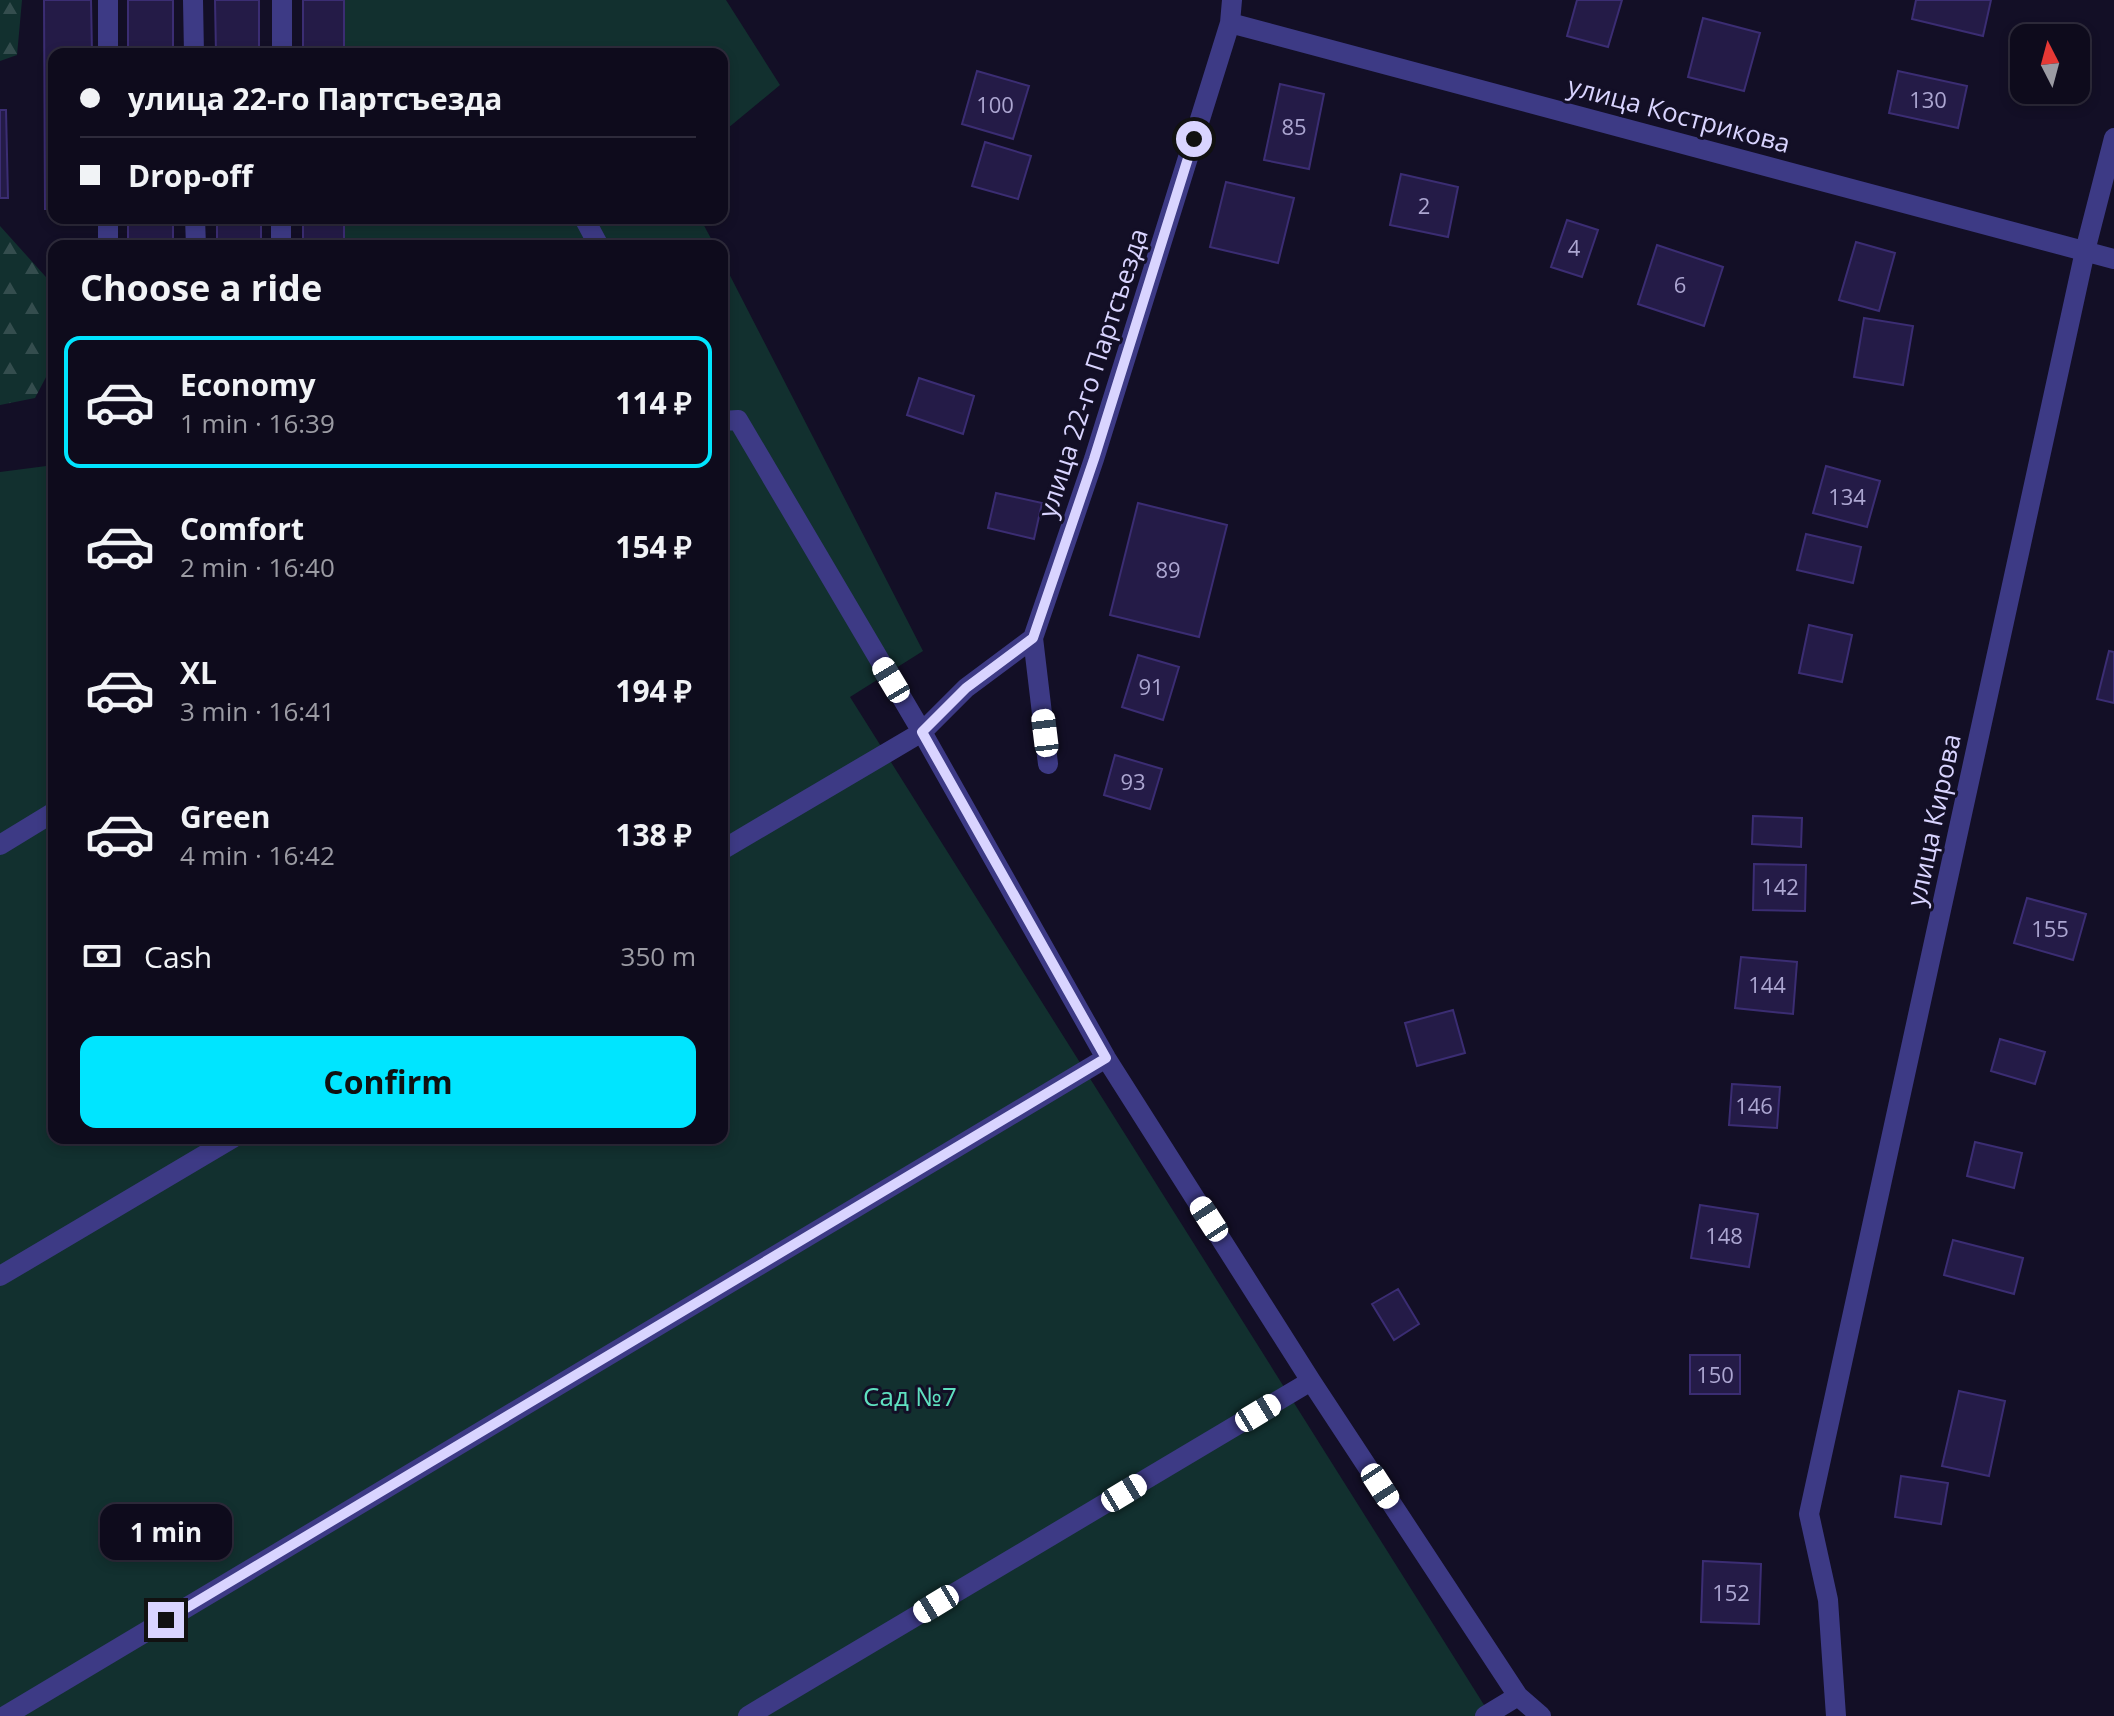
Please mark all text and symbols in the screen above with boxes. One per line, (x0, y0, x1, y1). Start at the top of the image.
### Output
north arrow (2010, 24, 2090, 104)
map controls (2010, 24, 2090, 104)
street label: улица Кострикова (1564, 67, 1795, 161)
text: улица 22-го Партсъезда (128, 78, 502, 119)
house number: 130 (1909, 84, 1947, 114)
house number: 100 (976, 89, 1014, 119)
house number: 85 (1281, 111, 1307, 141)
route start (1176, 121, 1212, 157)
text: Drop-off (128, 155, 253, 196)
house number: 2 (1418, 190, 1430, 220)
street label: улица 22-го Партсъезда (1028, 224, 1156, 522)
house number: 4 (1568, 232, 1581, 262)
text: Choose a ride (80, 263, 322, 312)
house number: 6 (1674, 269, 1686, 299)
text: Economy (180, 364, 316, 405)
icon: car (84, 366, 156, 438)
text: 114 ₽ (615, 382, 692, 423)
text: 1 min · 16:39 (180, 405, 335, 441)
house number: 134 (1828, 481, 1866, 511)
text: Comfort (180, 508, 304, 549)
icon: car (84, 510, 156, 582)
text: 154 ₽ (615, 526, 692, 567)
text: 2 min · 16:40 (180, 549, 335, 585)
house number: 89 (1155, 554, 1181, 584)
text: XL (180, 652, 217, 693)
car (868, 653, 914, 707)
icon: car (84, 654, 156, 726)
text: 194 ₽ (615, 670, 692, 711)
house number: 91 (1138, 671, 1164, 701)
text: 3 min · 16:41 (180, 693, 335, 729)
car (1030, 708, 1060, 758)
street label: улица Кирова (1897, 730, 1969, 909)
house number: 93 (1120, 766, 1146, 796)
text: Green (180, 796, 271, 837)
icon: car (84, 798, 156, 870)
text: 138 ₽ (615, 814, 692, 855)
text: 4 min · 16:42 (180, 837, 335, 873)
house number: 142 (1761, 871, 1799, 901)
house number: 155 (2031, 913, 2069, 943)
icon: cash (80, 934, 124, 978)
text: Cash (144, 936, 212, 977)
text: 350 m (621, 938, 696, 974)
house number: 144 (1748, 969, 1786, 999)
button: Confirm (80, 1036, 696, 1128)
house number: 146 (1735, 1090, 1773, 1120)
car (1186, 1192, 1232, 1246)
house number: 148 (1705, 1220, 1743, 1250)
house number: 150 (1696, 1359, 1734, 1389)
park label: Сад №7 (863, 1378, 957, 1414)
car (1231, 1390, 1285, 1436)
car (1357, 1459, 1403, 1513)
car (1097, 1470, 1151, 1516)
callout: 1 min (100, 1504, 232, 1560)
text: 1 min (130, 1514, 202, 1550)
house number: 152 (1712, 1577, 1750, 1607)
car (909, 1581, 963, 1627)
route end (148, 1602, 184, 1638)

